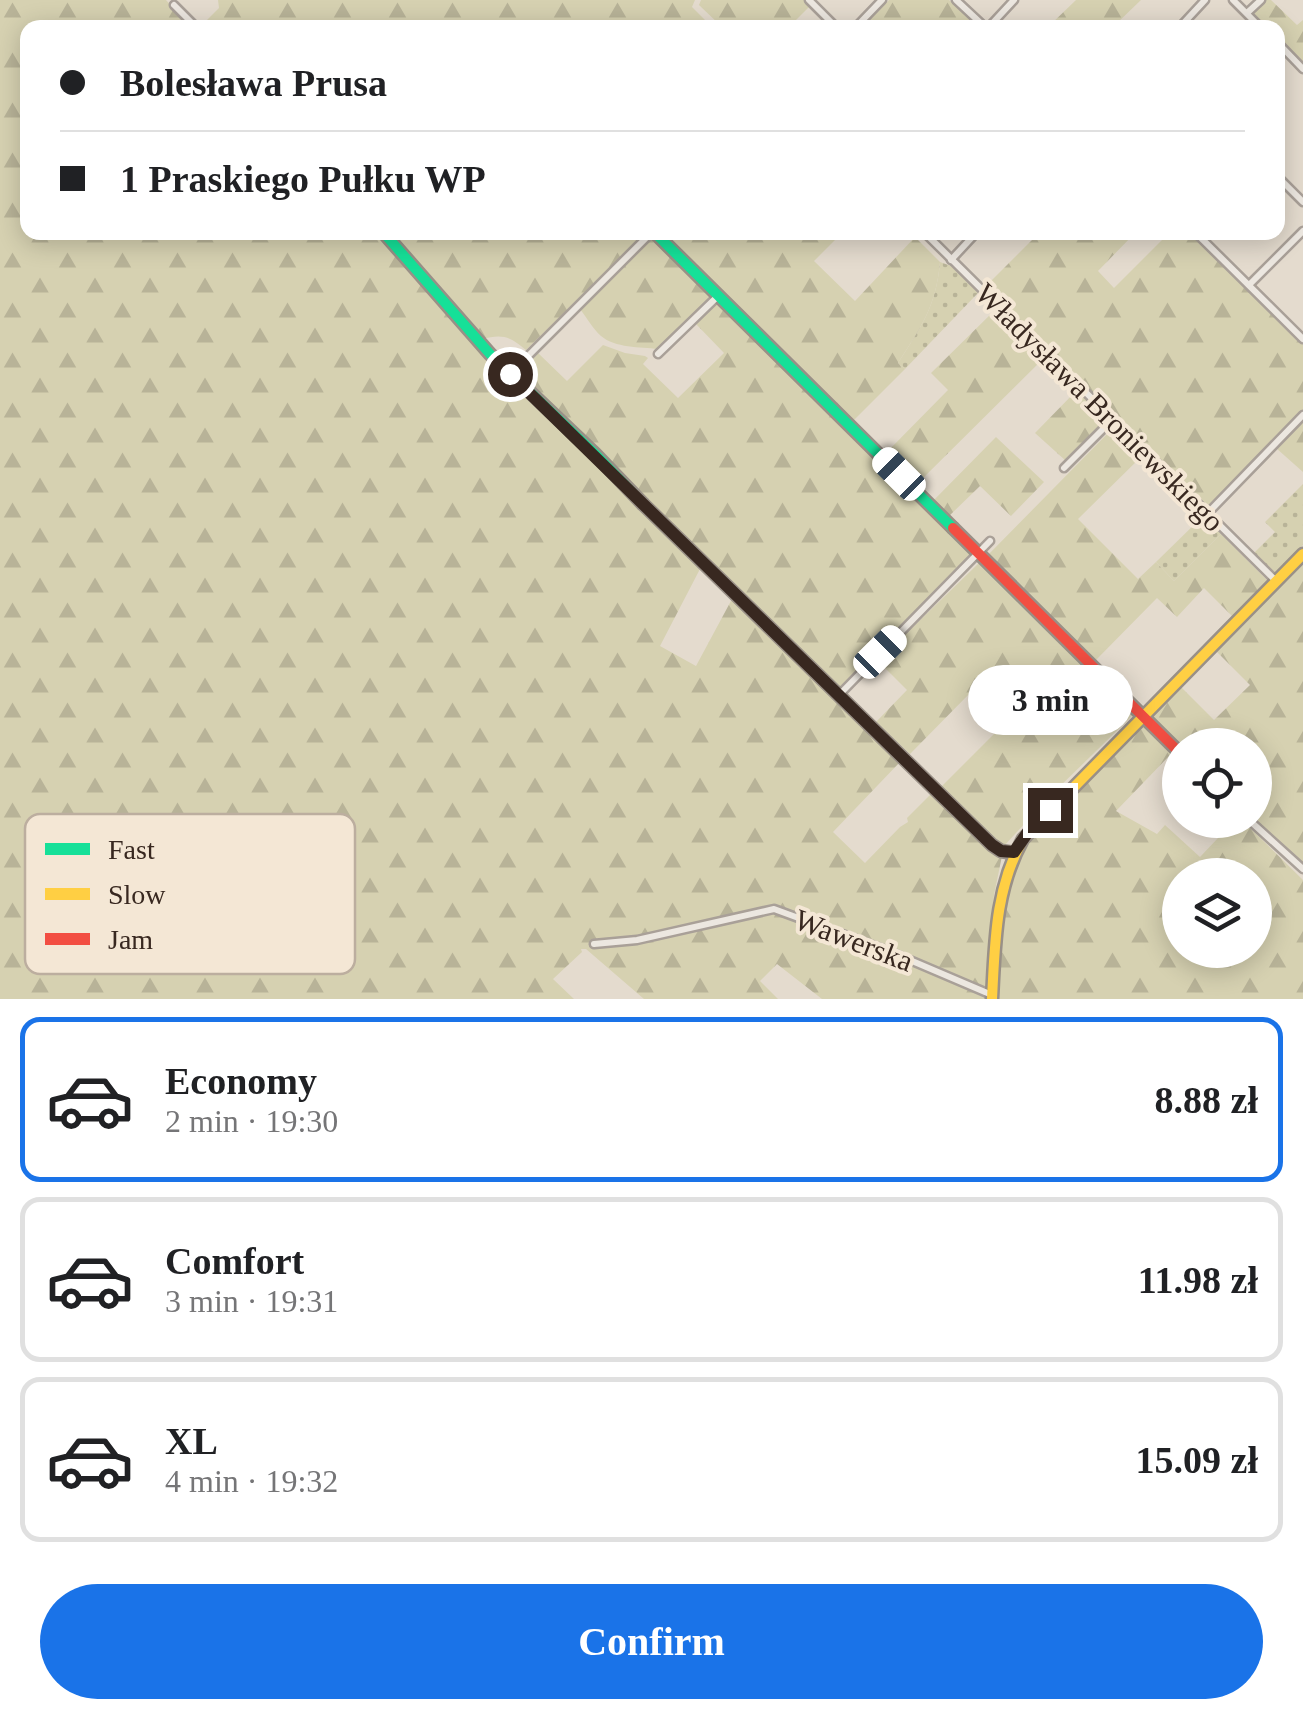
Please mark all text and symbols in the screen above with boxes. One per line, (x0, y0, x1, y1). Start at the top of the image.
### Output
text: Bolesława Prusa (120, 62, 387, 104)
text: 1 Praskiego Pułku WP (120, 158, 486, 200)
street label: Władysława Broniewskiego (969, 276, 1231, 538)
route start (488, 352, 533, 397)
car (867, 442, 931, 506)
car (848, 620, 912, 684)
callout: 3 min (968, 665, 1132, 735)
text: 3 min (1012, 682, 1089, 718)
map controls (1162, 728, 1272, 968)
button: locate (1162, 728, 1272, 838)
route end (1028, 788, 1073, 833)
legend (25, 814, 355, 974)
text: Fast (108, 834, 155, 865)
button: layers (1162, 858, 1272, 968)
text: Slow (108, 879, 166, 910)
street label: Wawerska (790, 902, 918, 978)
text: Jam (108, 924, 153, 955)
icon: car (45, 1055, 135, 1145)
text: Economy (165, 1060, 317, 1102)
text: 8.88 zł (1155, 1079, 1258, 1121)
text: 2 min · 19:30 (165, 1103, 338, 1139)
icon: car (45, 1235, 135, 1325)
text: Comfort (165, 1240, 304, 1282)
text: 11.98 zł (1138, 1259, 1258, 1301)
text: 3 min · 19:31 (165, 1283, 338, 1319)
icon: car (45, 1415, 135, 1505)
text: XL (165, 1420, 218, 1462)
text: 15.09 zł (1136, 1439, 1258, 1481)
text: 4 min · 19:32 (165, 1463, 338, 1499)
button: Confirm (40, 1584, 1263, 1699)

